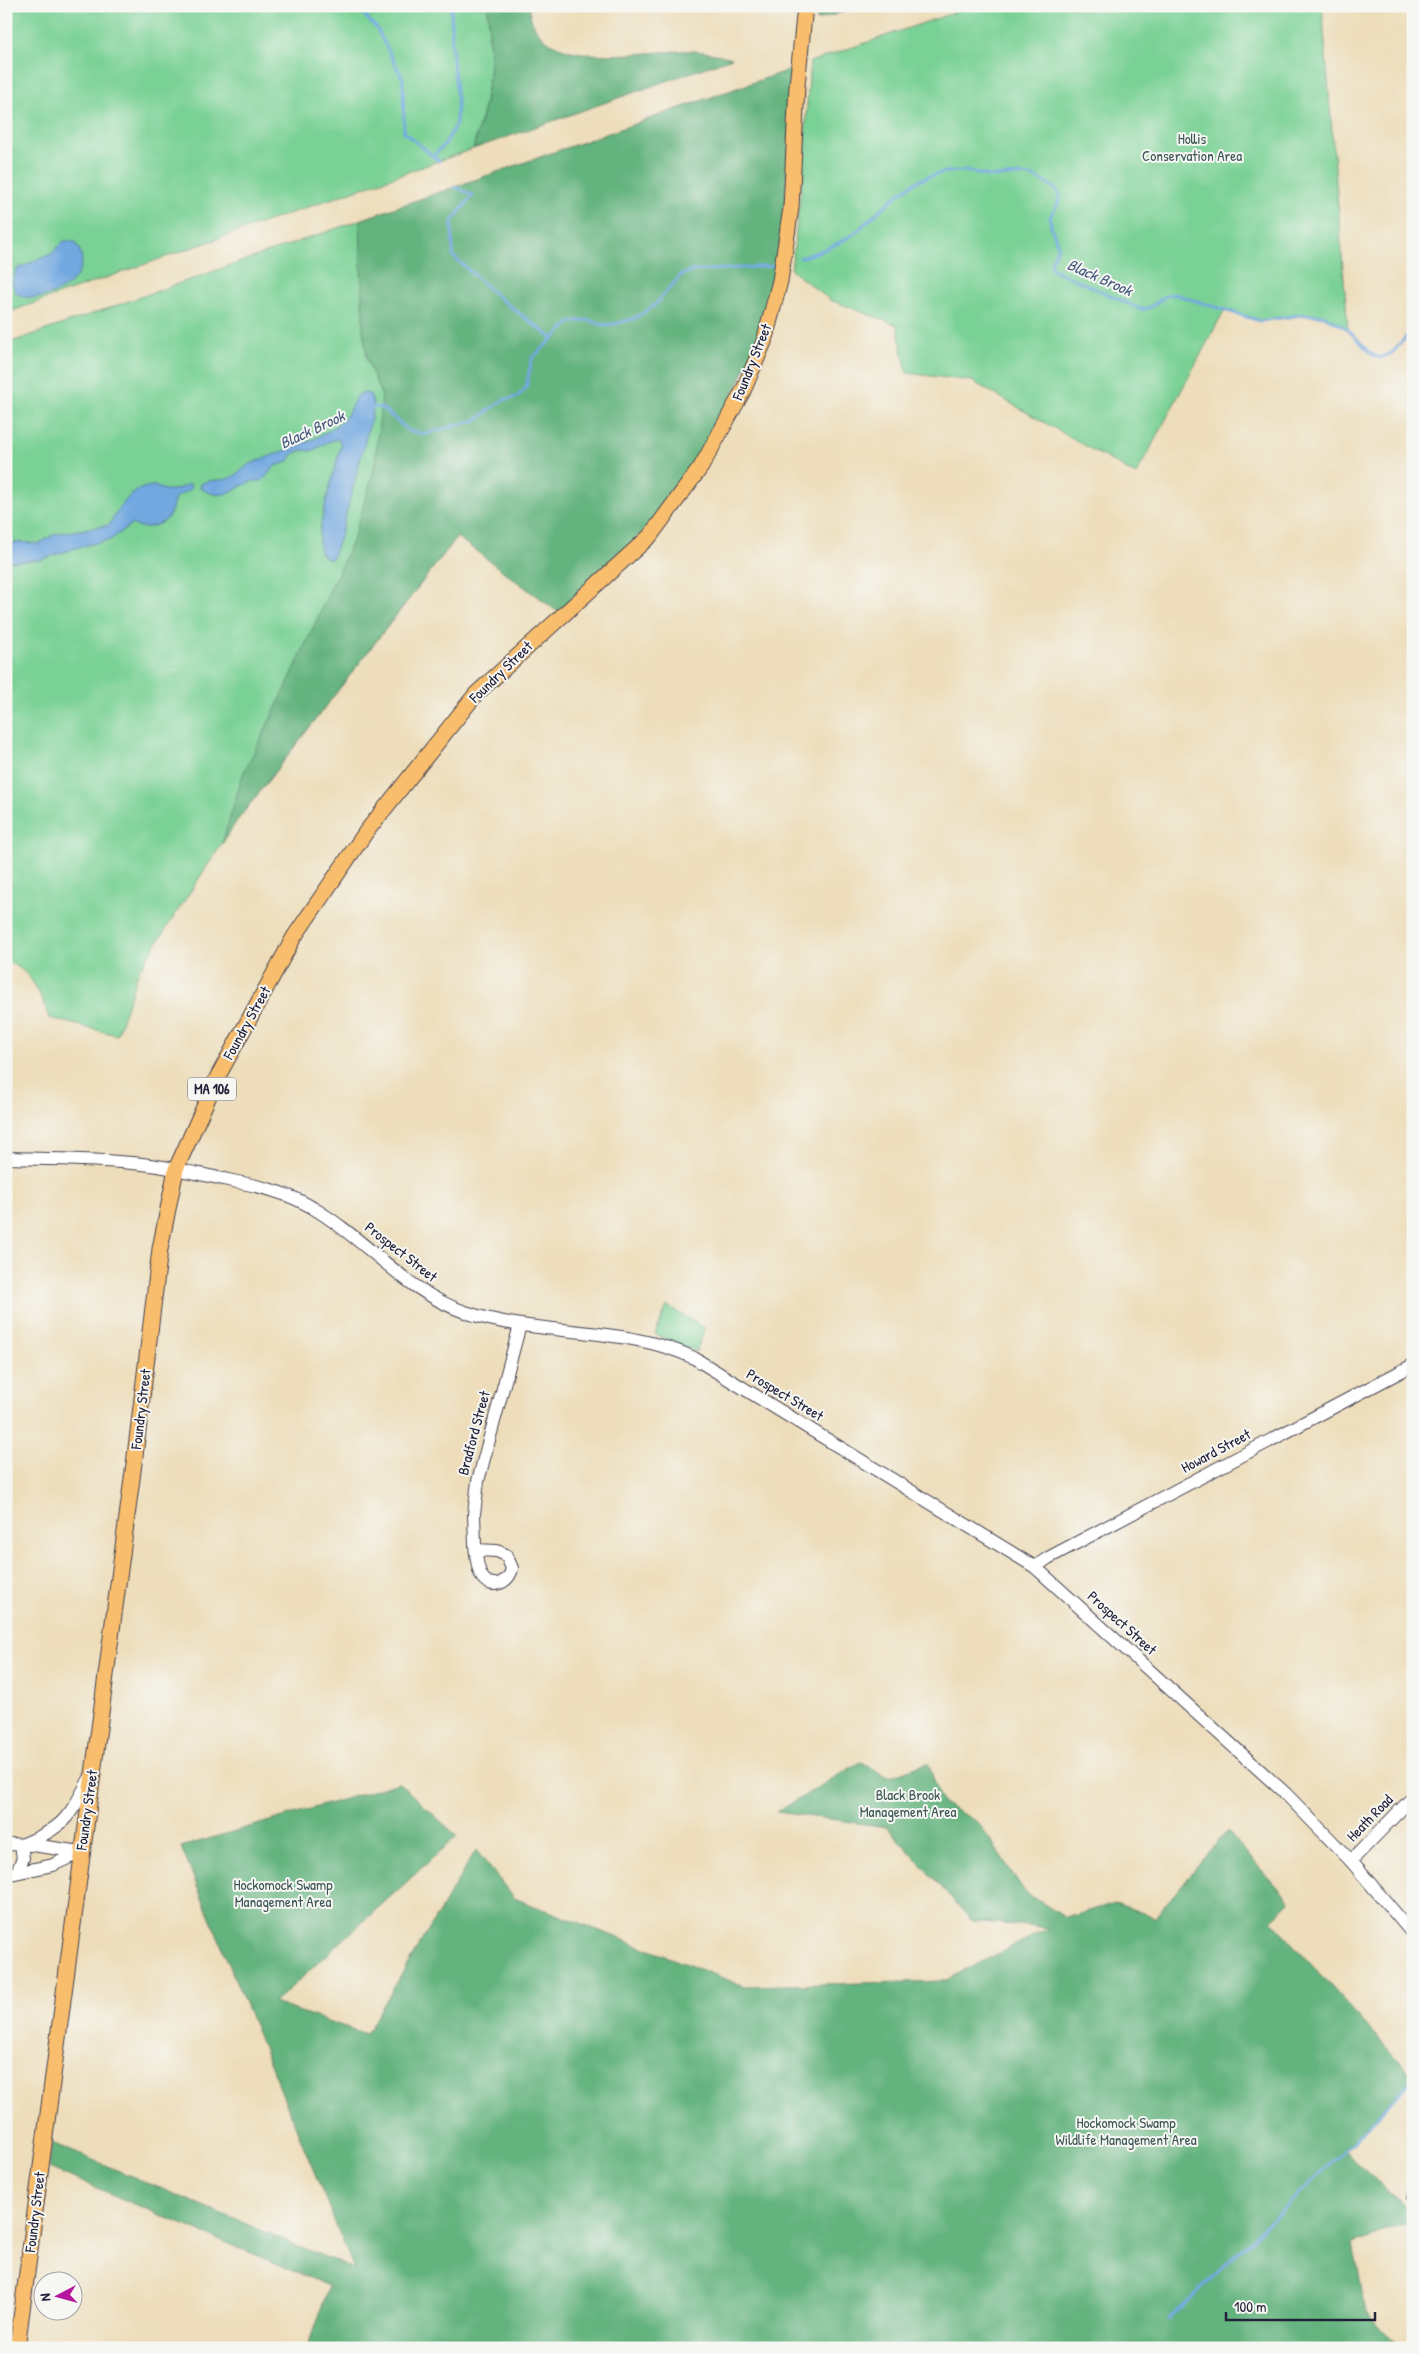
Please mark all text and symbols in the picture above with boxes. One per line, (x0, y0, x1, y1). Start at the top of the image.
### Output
park label: Hollis Conservation Area (1142, 128, 1242, 166)
water label: Black Brook (1064, 253, 1137, 302)
street label: Foundry Street (726, 320, 777, 404)
water label: Black Brook (276, 404, 349, 454)
street label: Foundry Street (464, 635, 538, 708)
street label: Foundry Street (217, 982, 276, 1064)
road number: MA 106 (188, 1078, 236, 1100)
street label: Prospect Street (361, 1217, 443, 1287)
street label: Prospect Street (743, 1363, 828, 1426)
street label: Foundry Street (125, 1367, 156, 1451)
street label: Bradford Street (452, 1388, 495, 1477)
street label: Howard Street (1177, 1423, 1255, 1478)
street label: Prospect Street (1083, 1586, 1162, 1660)
street label: Foundry Street (70, 1768, 103, 1852)
park label: Black Brook Management Area (860, 1784, 956, 1822)
street label: Heath Road (1342, 1789, 1398, 1846)
park label: Hockomock Swamp Management Area (233, 1874, 333, 1912)
park label: Hockomock Swamp Wildlife Management Area (1055, 2112, 1197, 2150)
street label: Foundry Street (19, 2170, 50, 2254)
north arrow (32, 2272, 82, 2322)
scale bar (1226, 2289, 1375, 2321)
text: N (35, 2292, 54, 2302)
text: 100 m (1234, 2296, 1267, 2317)

